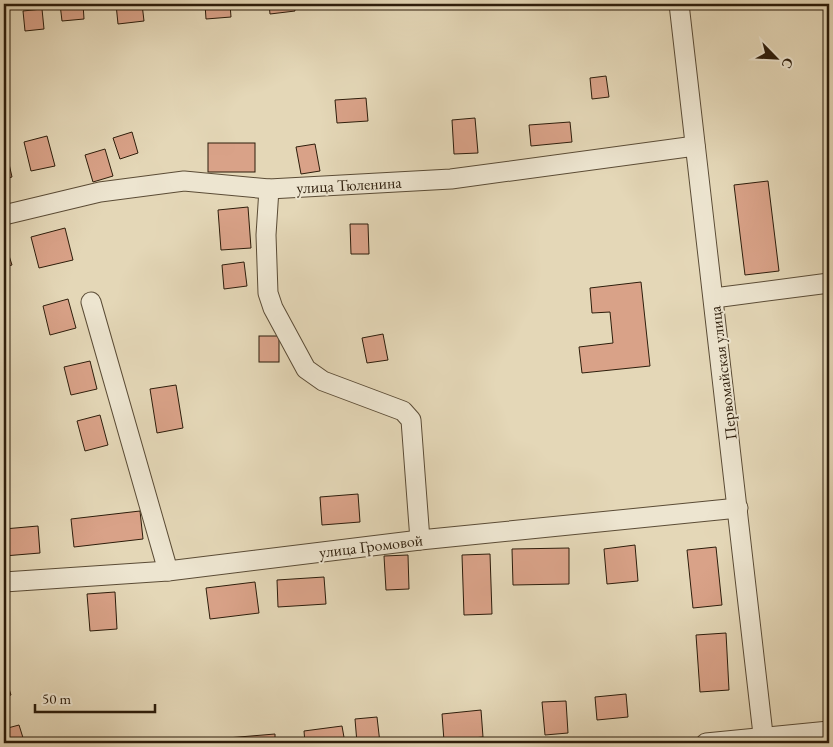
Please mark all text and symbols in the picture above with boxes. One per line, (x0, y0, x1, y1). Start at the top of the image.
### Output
north arrow (750, 32, 800, 82)
text: С (778, 55, 798, 72)
street label: улица Тюленина (296, 172, 403, 198)
street label: Первомайская улица (704, 304, 742, 441)
street label: улица Громовой (318, 529, 425, 563)
scale bar (35, 682, 155, 714)
text: 50 m (42, 689, 71, 708)

